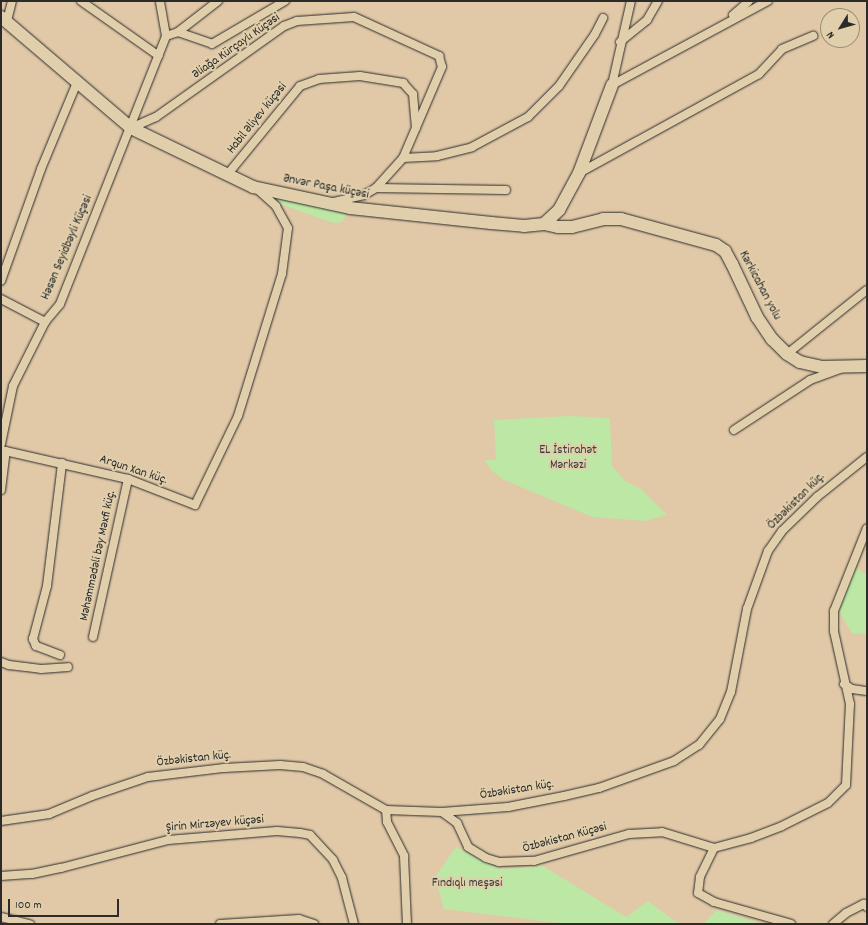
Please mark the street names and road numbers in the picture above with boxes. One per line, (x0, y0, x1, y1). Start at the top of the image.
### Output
street label: Əliağa Kürçaylı Küçəsi (190, 11, 284, 83)
street label: Habil Əliyev küçəsi (225, 80, 291, 158)
street label: Ənvər Paşa küçəsi (282, 172, 370, 204)
street label: Həsən Seyidbəyli Küçəsi (39, 193, 97, 303)
street label: Kərkicahan yolu (734, 249, 784, 323)
street label: Arqun Xan küç. (97, 453, 169, 489)
street label: Özbəkistan küç. (765, 470, 829, 534)
street label: Məhəmmədəli bəy Məxfi küç. (78, 489, 120, 623)
street label: Özbəkistan küç. (156, 748, 232, 772)
street label: Özbəkistan küç. (479, 777, 555, 805)
street label: Şirin Mirzəyev küçəsi (165, 813, 265, 837)
street label: Özbəkistan Küçəsi (521, 820, 609, 858)

